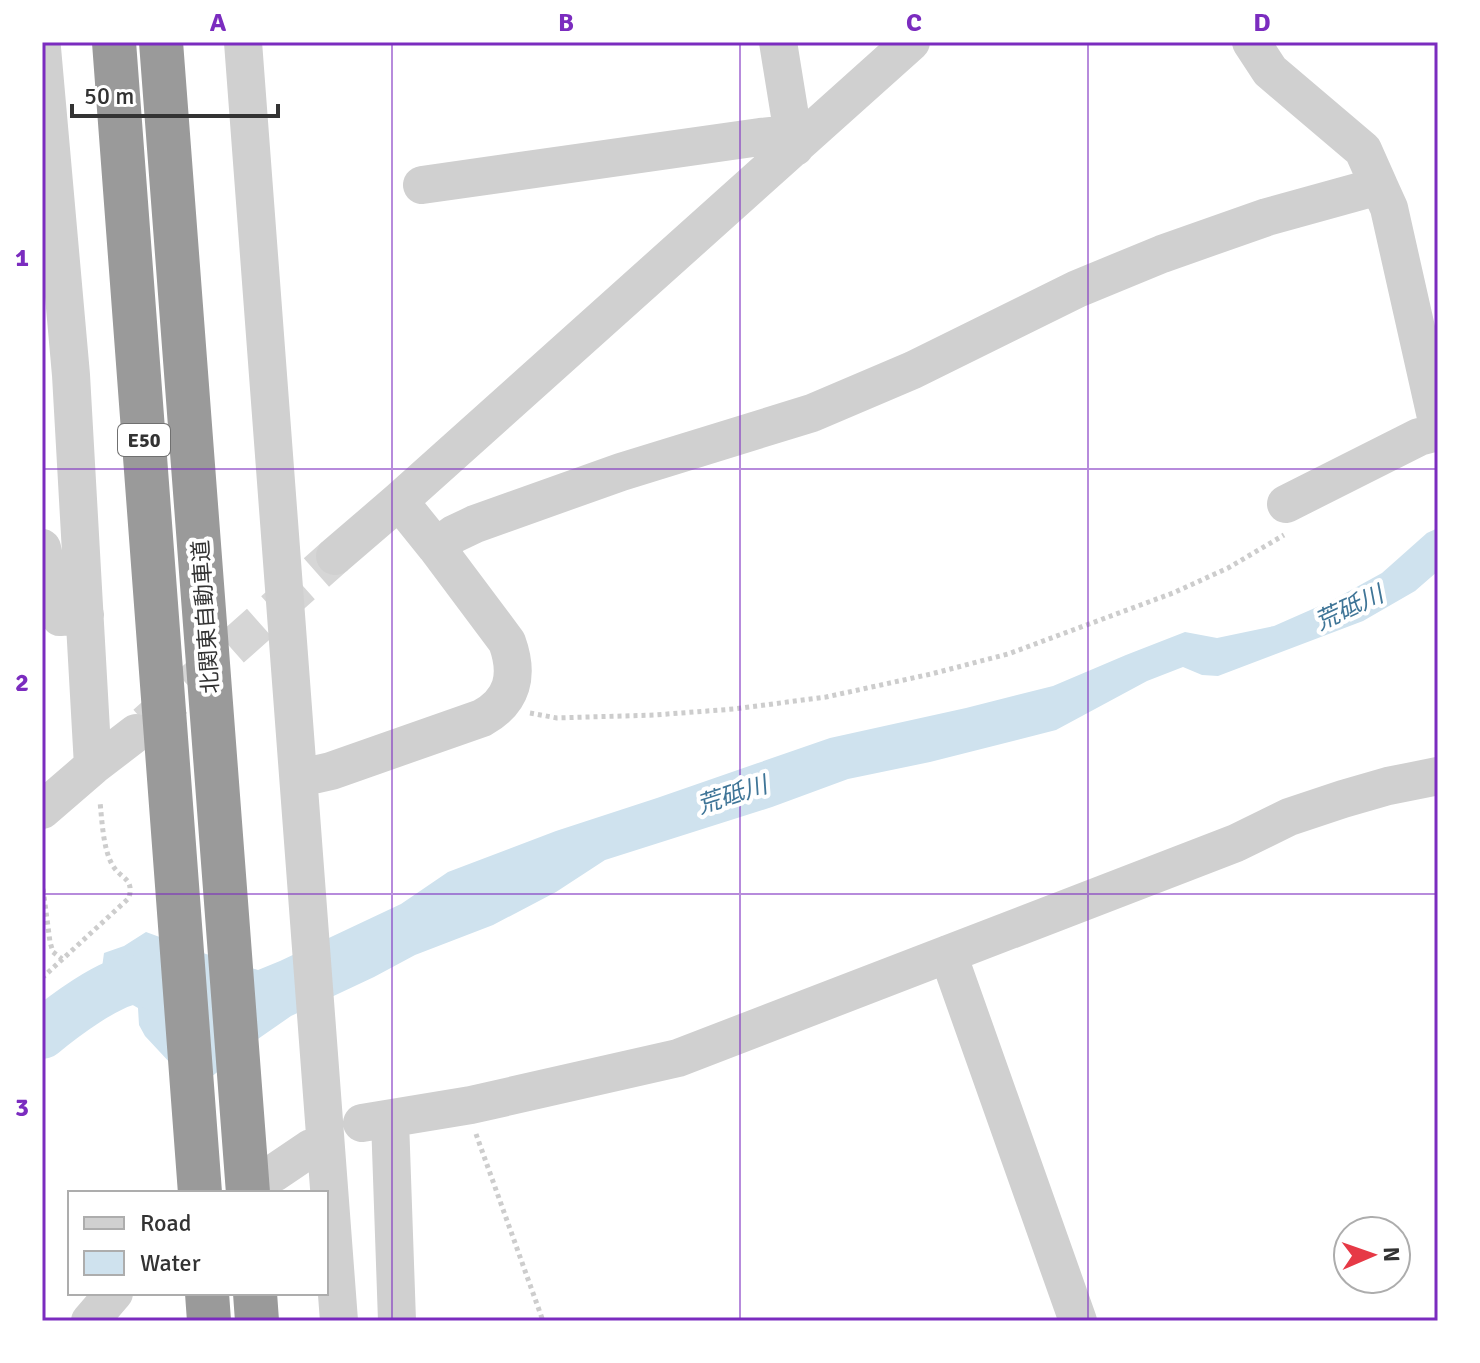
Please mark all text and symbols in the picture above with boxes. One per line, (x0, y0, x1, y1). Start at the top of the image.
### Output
text: A (210, 7, 227, 39)
text: B (558, 7, 574, 39)
text: C (906, 7, 922, 39)
text: D (1253, 7, 1271, 39)
scale bar (72, 68, 278, 118)
text: 50 m (84, 81, 134, 111)
text: 1 (15, 242, 29, 274)
road number: E50 (118, 424, 170, 456)
street label: 北関東自動車道 (187, 539, 224, 695)
water label: 荒砥川 (1310, 578, 1391, 637)
text: 2 (15, 667, 29, 699)
water label: 荒砥川 (693, 769, 774, 820)
text: 3 (15, 1092, 29, 1124)
legend (68, 1191, 328, 1295)
text: Road (140, 1208, 191, 1238)
north arrow (1332, 1215, 1412, 1295)
text: N (1378, 1246, 1405, 1262)
text: Water (140, 1248, 201, 1278)

